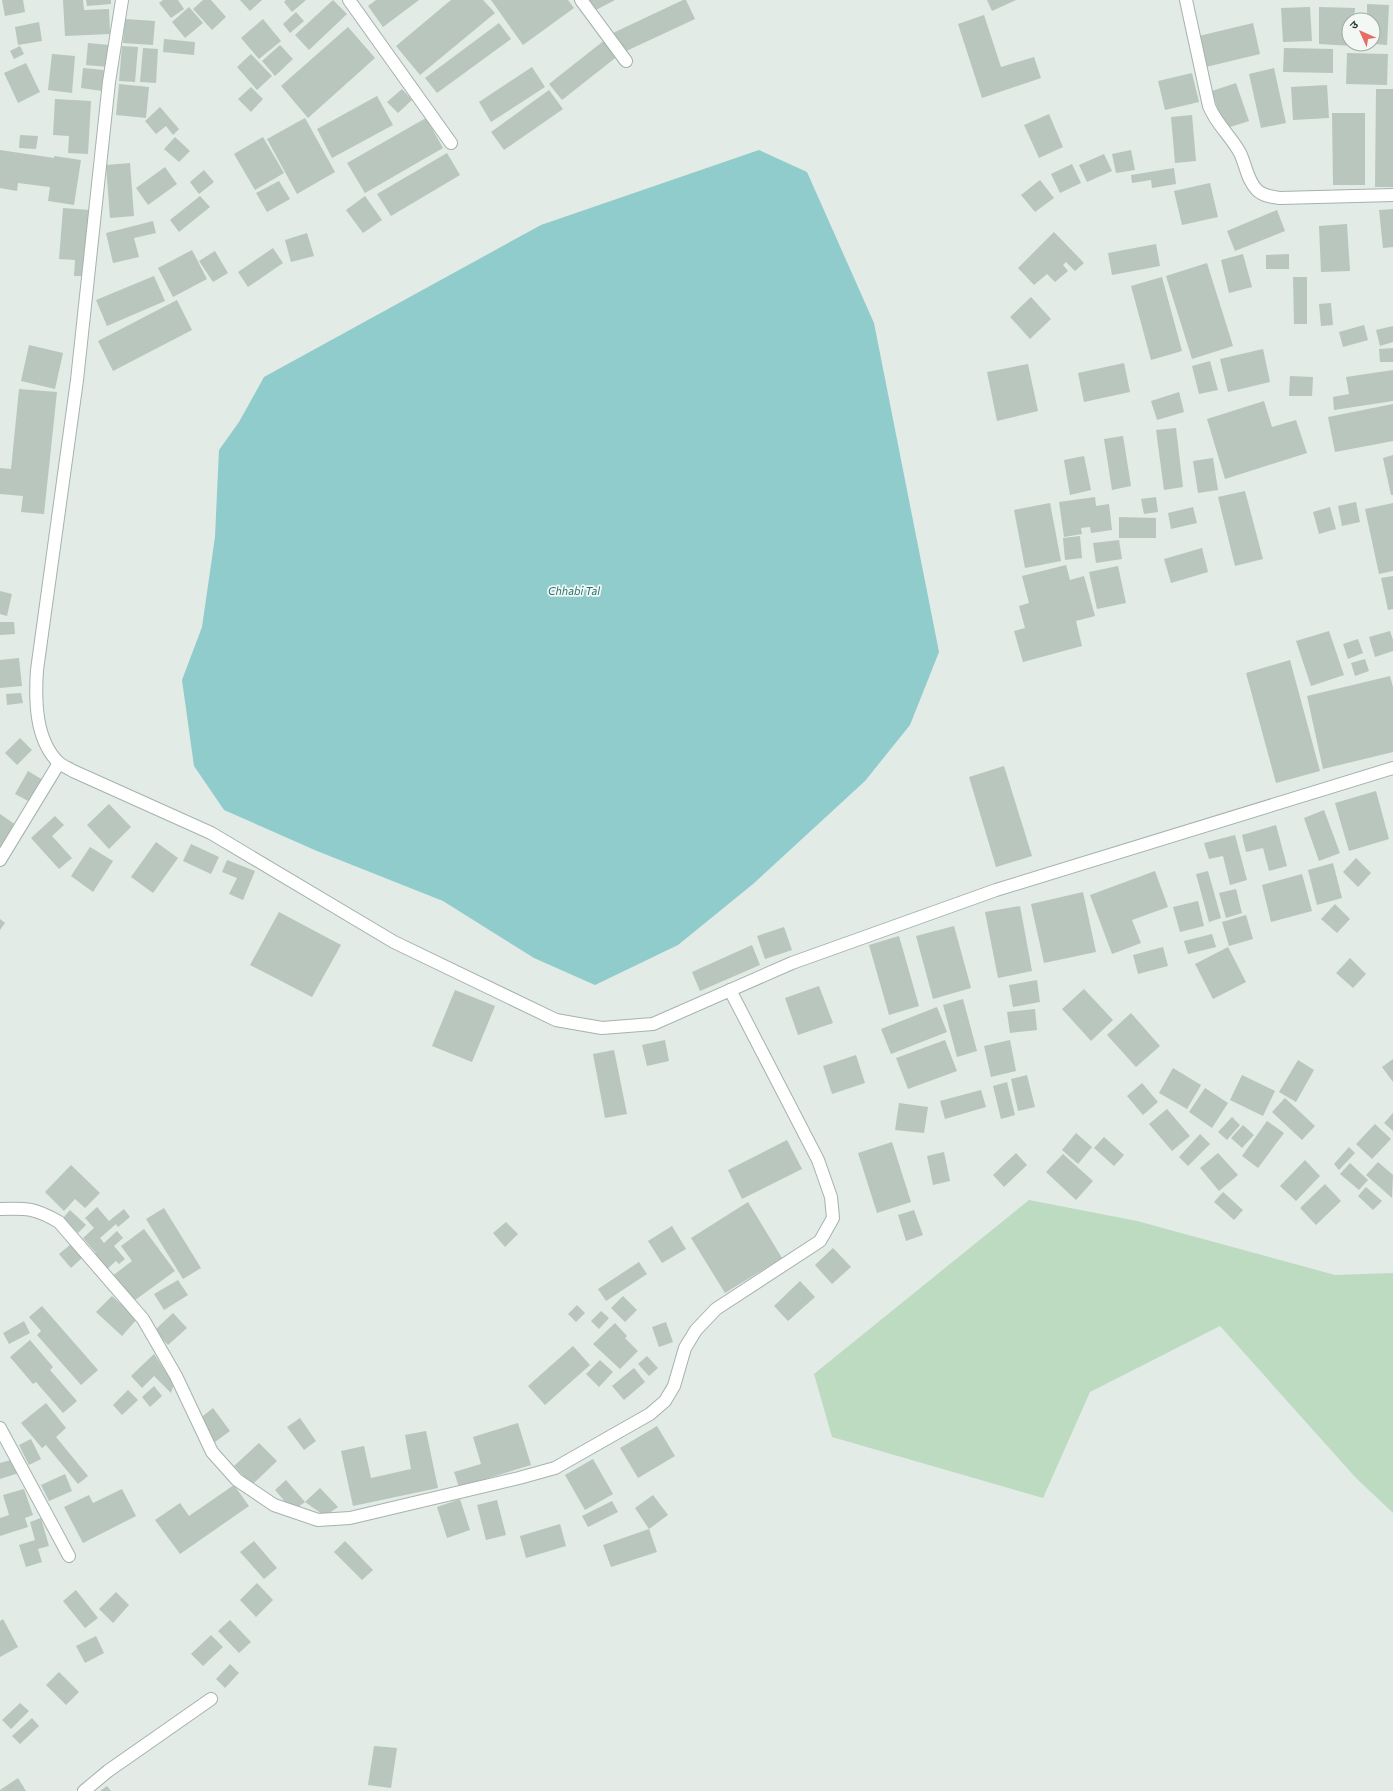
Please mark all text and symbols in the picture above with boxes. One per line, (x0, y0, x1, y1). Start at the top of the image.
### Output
north arrow (1341, 12, 1381, 52)
text: उ (1347, 17, 1361, 31)
water label: Chhabi Tal (548, 584, 600, 597)

